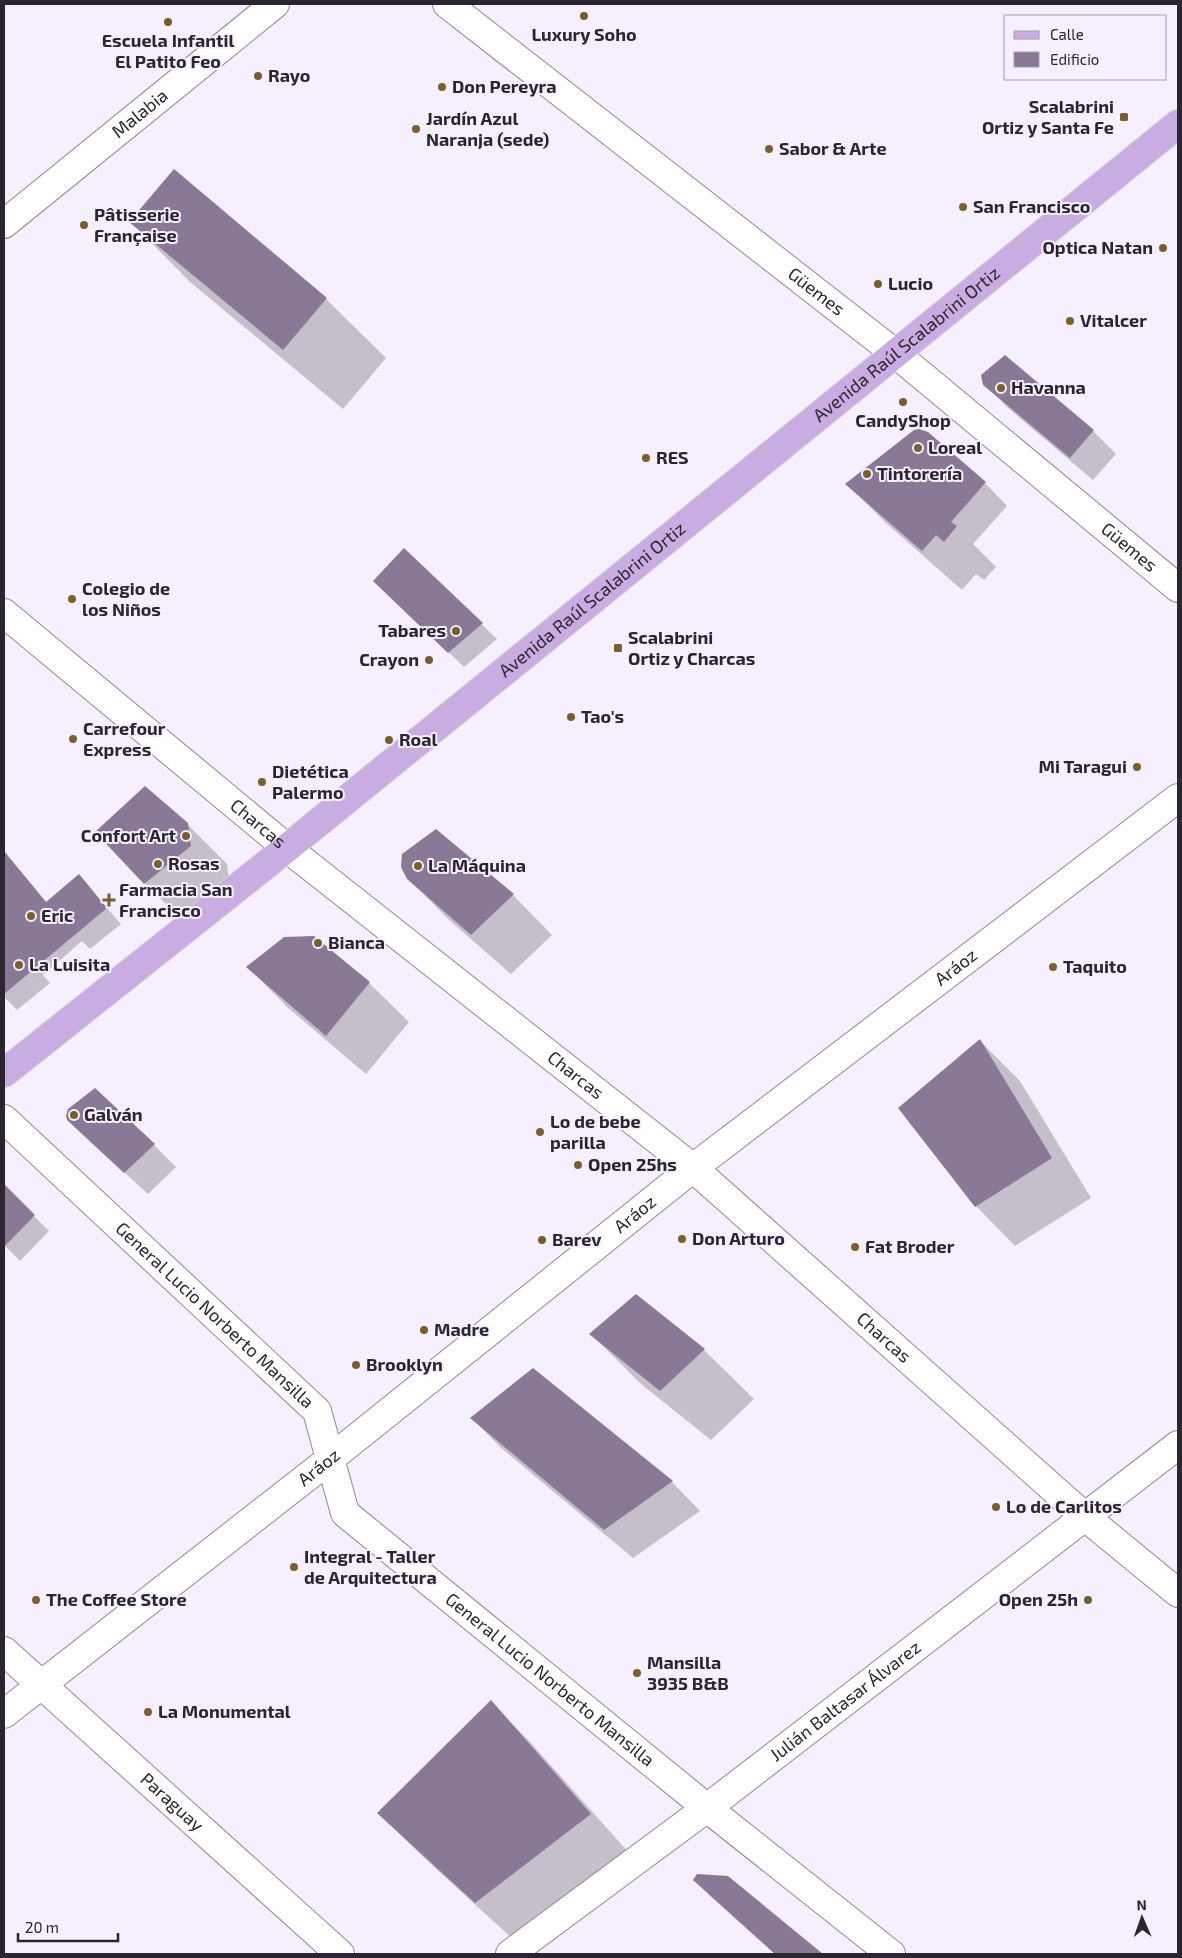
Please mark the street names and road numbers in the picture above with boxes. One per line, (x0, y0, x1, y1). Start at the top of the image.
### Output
street label: Malabia (107, 84, 172, 142)
street label: Avenida Raúl Scalabrini Ortiz (808, 261, 1004, 426)
street label: Güemes (784, 262, 849, 320)
street label: Avenida Raúl Scalabrini Ortiz (494, 517, 689, 681)
street label: Güemes (1097, 517, 1162, 576)
street label: Charcas (226, 794, 291, 852)
street label: Aráoz (930, 943, 981, 990)
street label: Charcas (543, 1046, 608, 1103)
street label: Aráoz (609, 1190, 660, 1237)
street label: General Lucio Norberto Mansilla (112, 1217, 319, 1412)
street label: Charcas (853, 1307, 916, 1367)
street label: Aráoz (293, 1443, 344, 1490)
street label: General Lucio Norberto Mansilla (442, 1587, 659, 1771)
street label: Julián Baltasar Álvarez (765, 1635, 925, 1766)
street label: Paraguay (136, 1768, 209, 1836)

